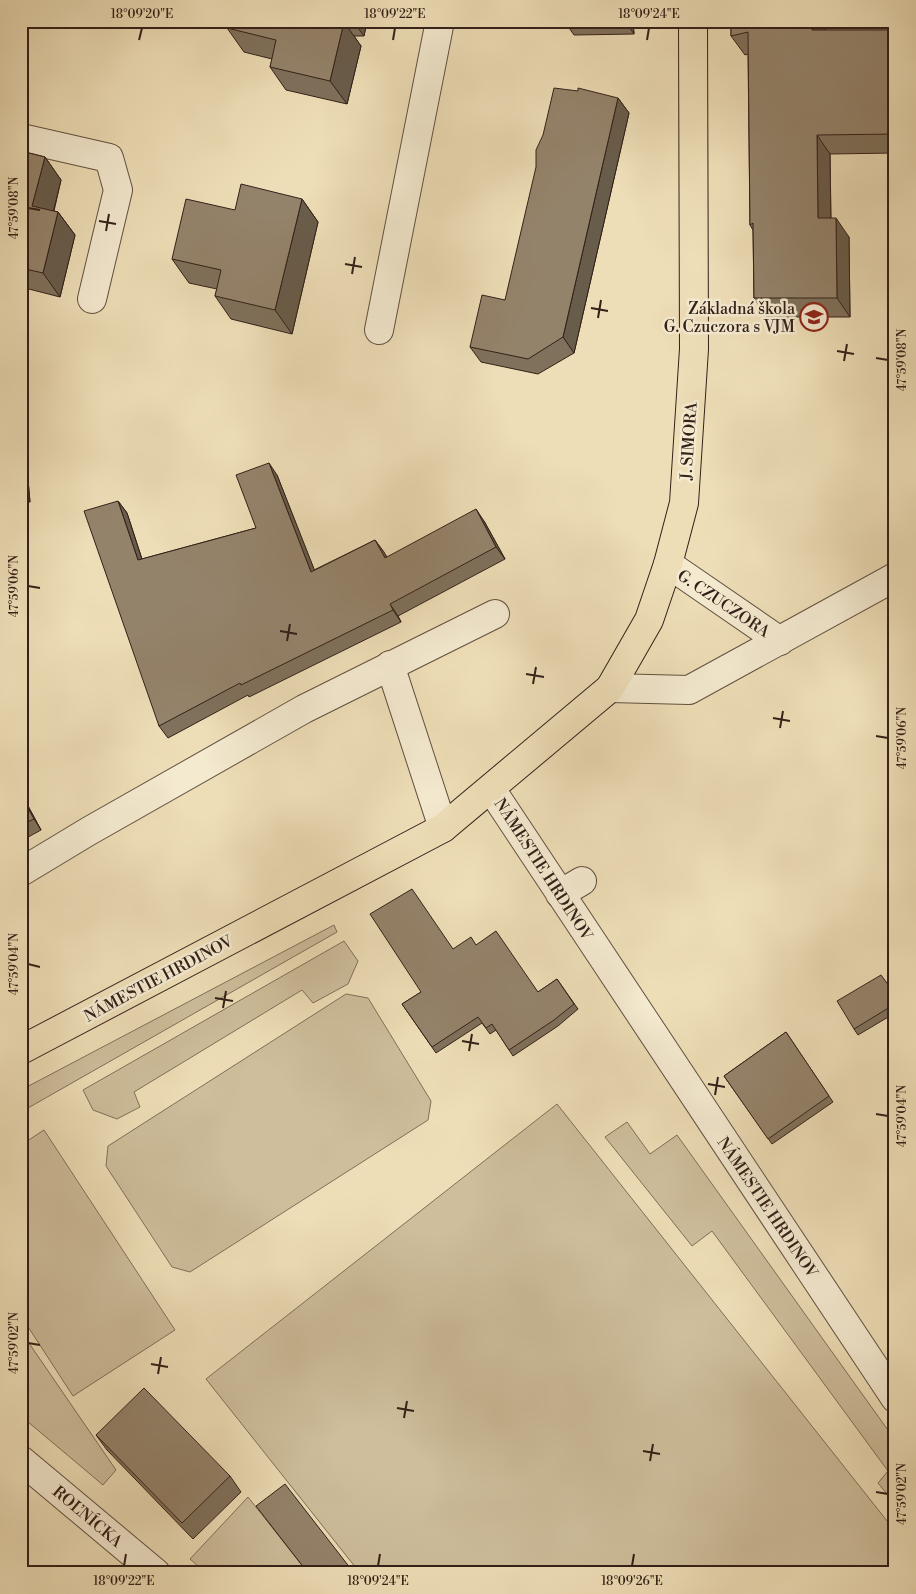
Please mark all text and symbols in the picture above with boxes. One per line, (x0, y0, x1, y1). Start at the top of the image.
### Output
text: 18°09'20"E (111, 7, 173, 22)
text: 18°09'22"E (364, 7, 426, 22)
text: 18°09'24"E (618, 7, 680, 22)
text: 47°59'08"N (7, 177, 22, 239)
place label: Základná škola G. Czuczora s VJM (664, 299, 796, 337)
school or university icon: Základná škola G. Czuczora s VJM (799, 302, 829, 332)
text: 47°59'08"N (895, 329, 910, 391)
street label: J. SIMORA (676, 401, 702, 482)
text: 47°59'06"N (7, 555, 22, 617)
street label: G. CZUCZORA (673, 566, 774, 643)
text: 47°59'06"N (895, 707, 910, 769)
street label: NÁMESTIE HRDINOV (490, 794, 599, 945)
street label: NÁMESTIE HRDINOV (80, 929, 237, 1027)
text: 47°59'04"N (7, 933, 22, 995)
text: 47°59'04"N (895, 1085, 910, 1147)
street label: NÁMESTIE HRDINOV (713, 1132, 824, 1282)
text: 47°59'02"N (7, 1312, 22, 1374)
text: 47°59'02"N (895, 1463, 910, 1525)
street label: ROĽNÍCKA (48, 1480, 128, 1552)
text: 18°09'22"E (93, 1574, 155, 1589)
text: 18°09'24"E (347, 1574, 409, 1589)
text: 18°09'26"E (601, 1574, 663, 1589)

